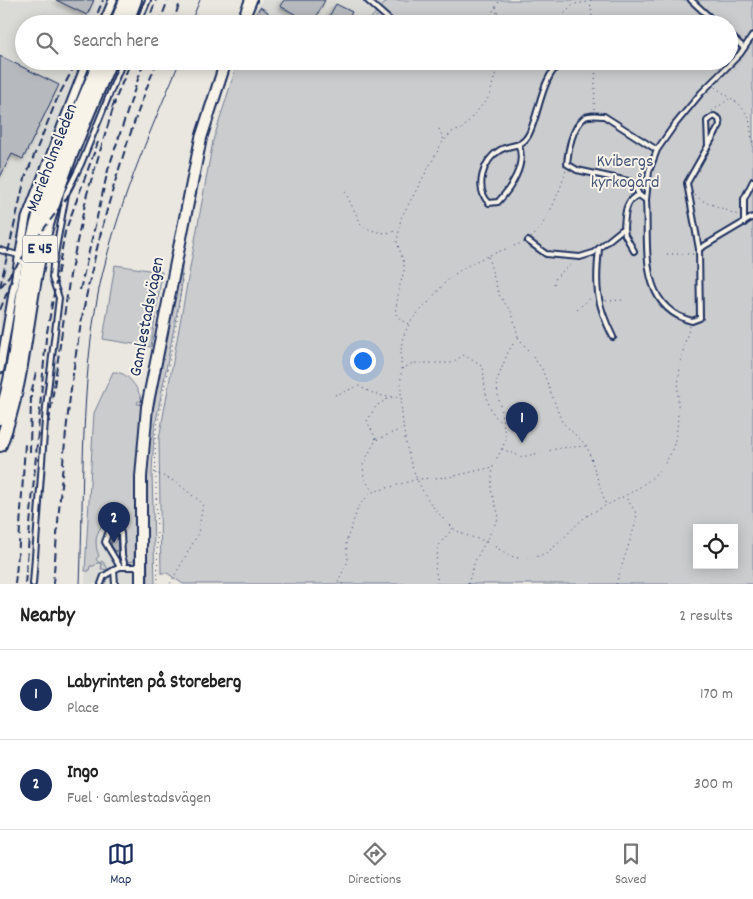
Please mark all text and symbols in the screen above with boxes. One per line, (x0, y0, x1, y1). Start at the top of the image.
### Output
search box (15, 15, 738, 70)
icon: search (33, 29, 61, 57)
text: Search here (73, 29, 159, 56)
street label: Marieholmsleden (21, 100, 85, 216)
park label: Kvibergs kyrkogård (591, 150, 659, 196)
road number: E 45 (22, 235, 58, 262)
street label: Gamlestadsvägen (124, 255, 172, 379)
your location (350, 348, 376, 374)
pin: 1 (506, 402, 538, 443)
pin: 2 (98, 502, 130, 543)
map controls (693, 524, 738, 569)
button: locate (693, 524, 738, 569)
text: Nearby (20, 602, 75, 632)
text: 2 results (679, 605, 733, 628)
text: Labyrinten på Storeberg (67, 670, 241, 697)
text: 1 (34, 683, 38, 706)
text: 170 m (700, 683, 733, 706)
text: Place (67, 697, 99, 720)
text: Ingo (67, 760, 98, 787)
text: 2 (33, 773, 40, 796)
text: 300 m (694, 773, 733, 796)
text: Fuel · Gamlestadsvägen (67, 787, 211, 810)
tab: Map (107, 840, 135, 890)
tab: Directions (348, 840, 401, 890)
tab: Saved (615, 840, 646, 890)

